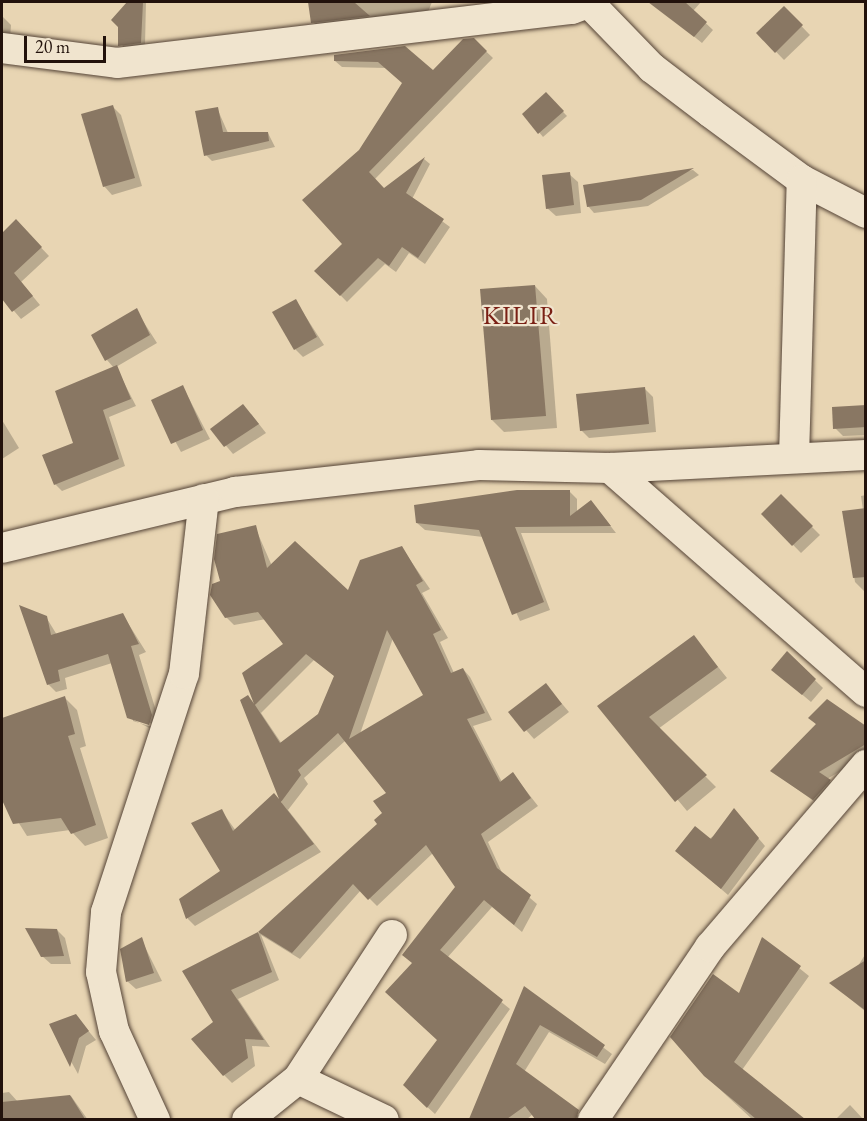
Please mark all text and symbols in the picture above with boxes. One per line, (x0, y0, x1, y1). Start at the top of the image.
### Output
scale bar (27, 24, 110, 62)
text: 20 m (35, 35, 70, 58)
district label: KILIR (483, 300, 559, 332)

